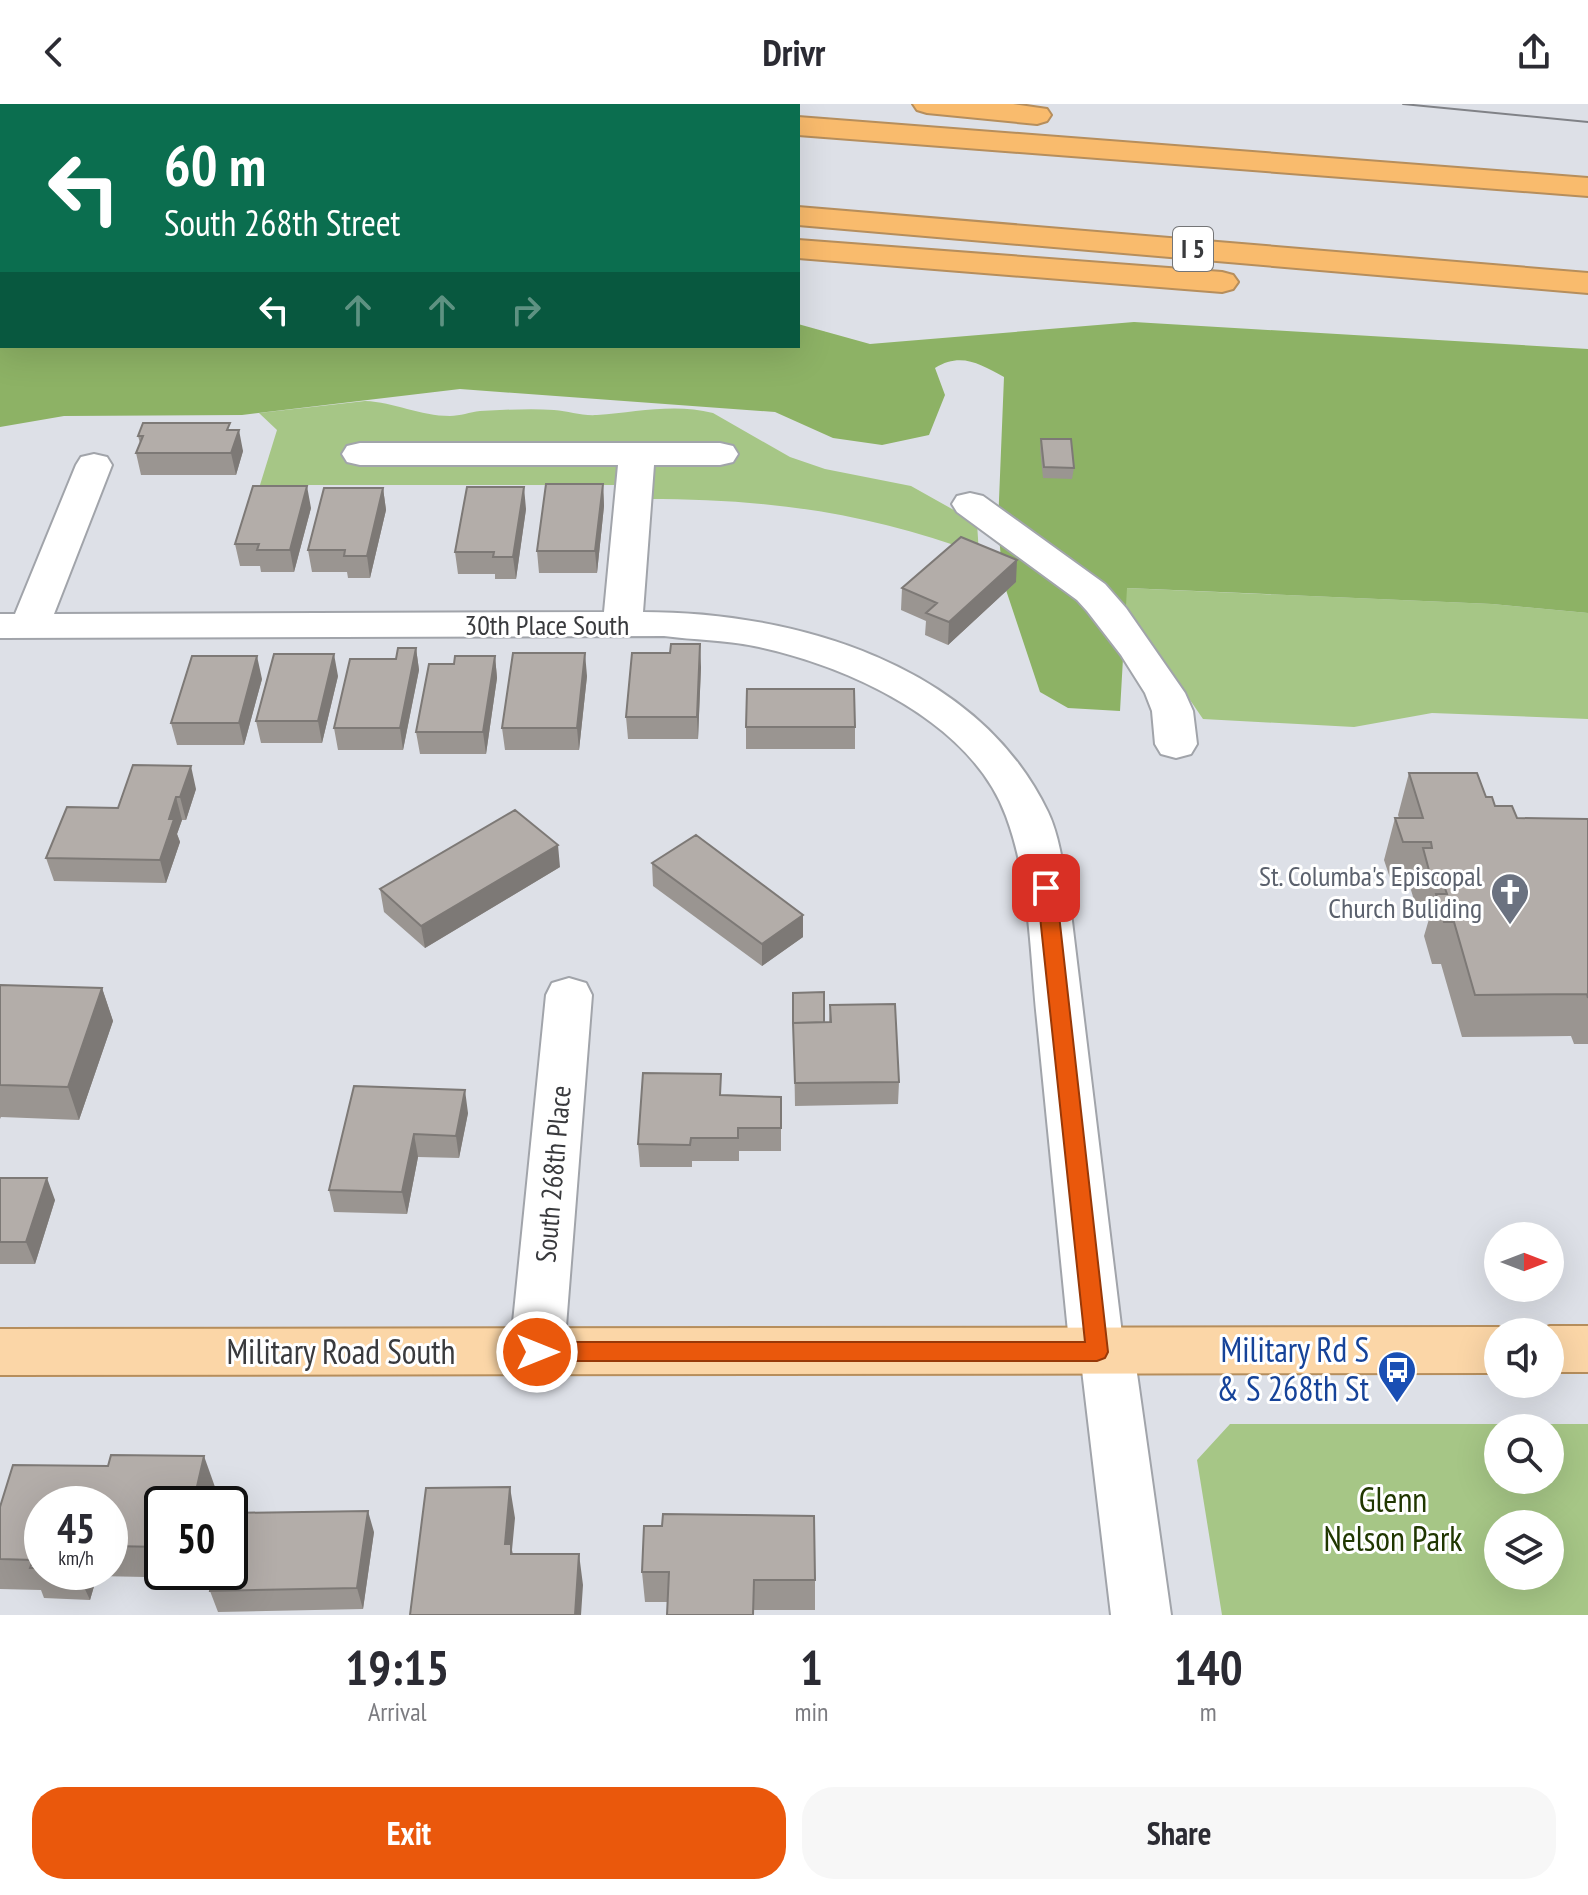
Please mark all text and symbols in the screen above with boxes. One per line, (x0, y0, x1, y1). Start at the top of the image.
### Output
text: Drivr (763, 29, 825, 76)
icon: back (32, 30, 76, 74)
icon: share (1512, 30, 1556, 74)
text: 60 m (164, 129, 266, 201)
icon: left (32, 136, 136, 240)
text: South 268th Street (164, 199, 400, 246)
road number: I 5 (1173, 227, 1213, 271)
icon: left (252, 288, 296, 332)
icon: ahead (336, 288, 380, 332)
icon: ahead (420, 288, 464, 332)
icon: right (504, 288, 548, 332)
street label: 30th Place South (465, 606, 629, 643)
pin (1012, 854, 1080, 922)
place label: St. Columba's Episcopal Church Buliding (1259, 857, 1482, 926)
icon: arrive (1024, 866, 1068, 910)
church icon: St. Columba's Episcopal Church Buliding (1489, 871, 1531, 926)
street label: South 268th Place (526, 1084, 579, 1264)
north arrow (1484, 1222, 1564, 1302)
map controls (1484, 1222, 1564, 1590)
position arrow (495, 1310, 579, 1394)
button: sound (1484, 1318, 1564, 1398)
place label: Military Rd S & S 268th St (1216, 1327, 1370, 1410)
street label: Military Road South (226, 1329, 456, 1373)
bus stop icon: Military Rd S & S 268th St (1376, 1349, 1418, 1404)
button: search (1484, 1414, 1564, 1494)
park label: Glenn Nelson Park (1323, 1477, 1463, 1560)
speed limit sign: 50 (144, 1486, 248, 1590)
text: 45 (57, 1502, 95, 1554)
button: layers (1484, 1510, 1564, 1590)
text: km/h (58, 1545, 94, 1571)
text: 19:15 (345, 1636, 449, 1698)
text: 1 (800, 1636, 823, 1698)
text: 140 (1174, 1636, 1243, 1698)
text: Arrival (368, 1695, 427, 1728)
text: min (794, 1695, 828, 1728)
text: m (1200, 1695, 1217, 1728)
button: Exit (32, 1787, 786, 1879)
button: Share (802, 1787, 1556, 1879)

